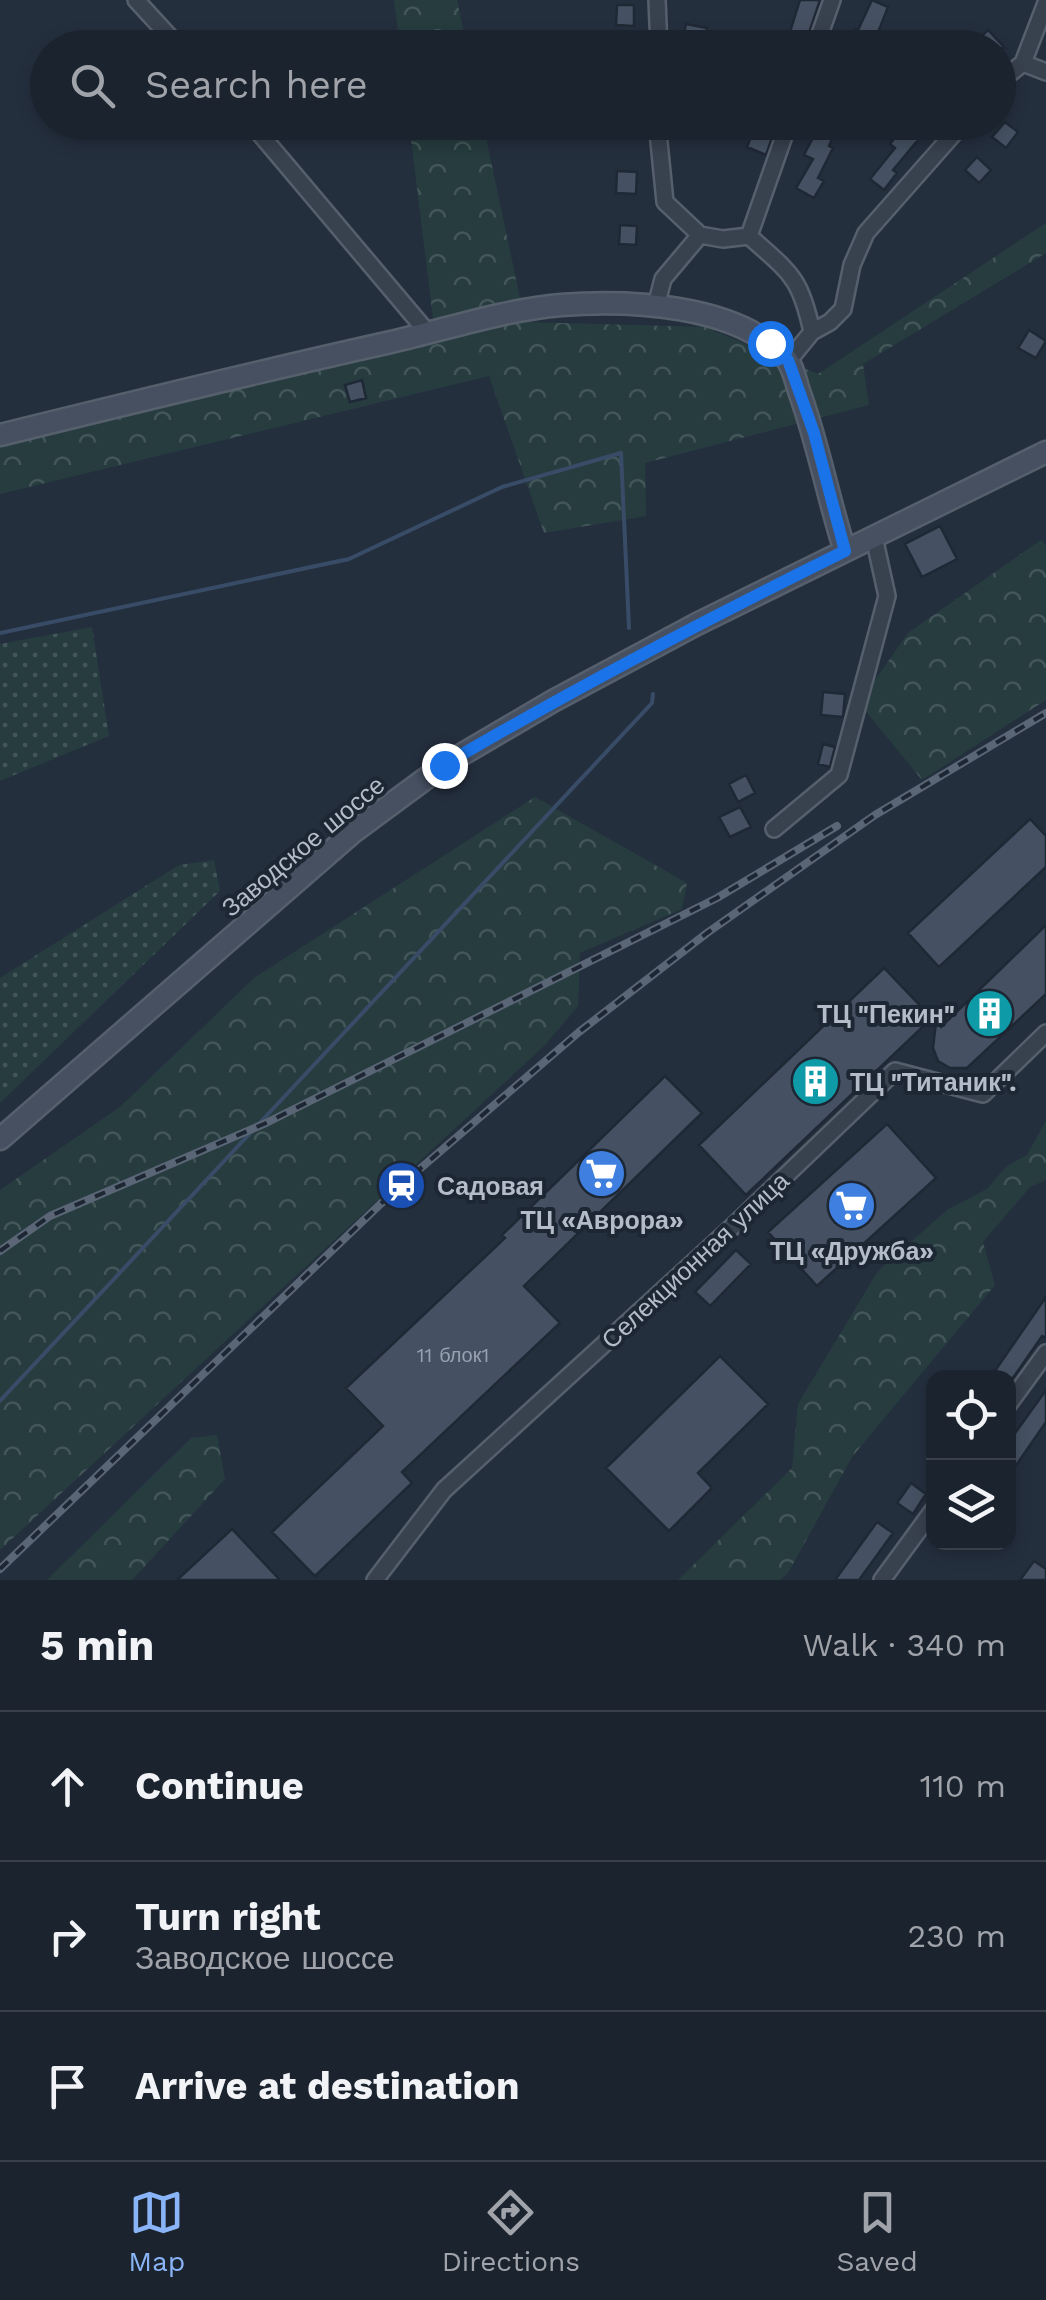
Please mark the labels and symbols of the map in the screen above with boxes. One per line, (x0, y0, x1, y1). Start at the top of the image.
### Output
route start (748, 321, 794, 367)
route end (422, 743, 468, 789)
street label: Заводское шоссе (216, 770, 390, 923)
building icon: ТЦ "Пекин" (964, 988, 1016, 1040)
place label: ТЦ "Пекин" (817, 1000, 955, 1029)
building icon: ТЦ "Титаник". (789, 1056, 841, 1108)
place label: ТЦ "Титаник". (850, 1068, 1016, 1097)
supermarket icon: ТЦ «Аврора» (576, 1148, 628, 1200)
station icon: Садовая (376, 1160, 428, 1212)
street label: Селекционная улица (596, 1166, 795, 1355)
place label: Садовая (437, 1172, 544, 1201)
supermarket icon: ТЦ «Дружба» (826, 1179, 878, 1231)
place label: ТЦ «Аврора» (520, 1206, 684, 1235)
place label: ТЦ «Дружба» (770, 1237, 934, 1266)
house number: 11 блок1 (417, 1343, 489, 1367)

